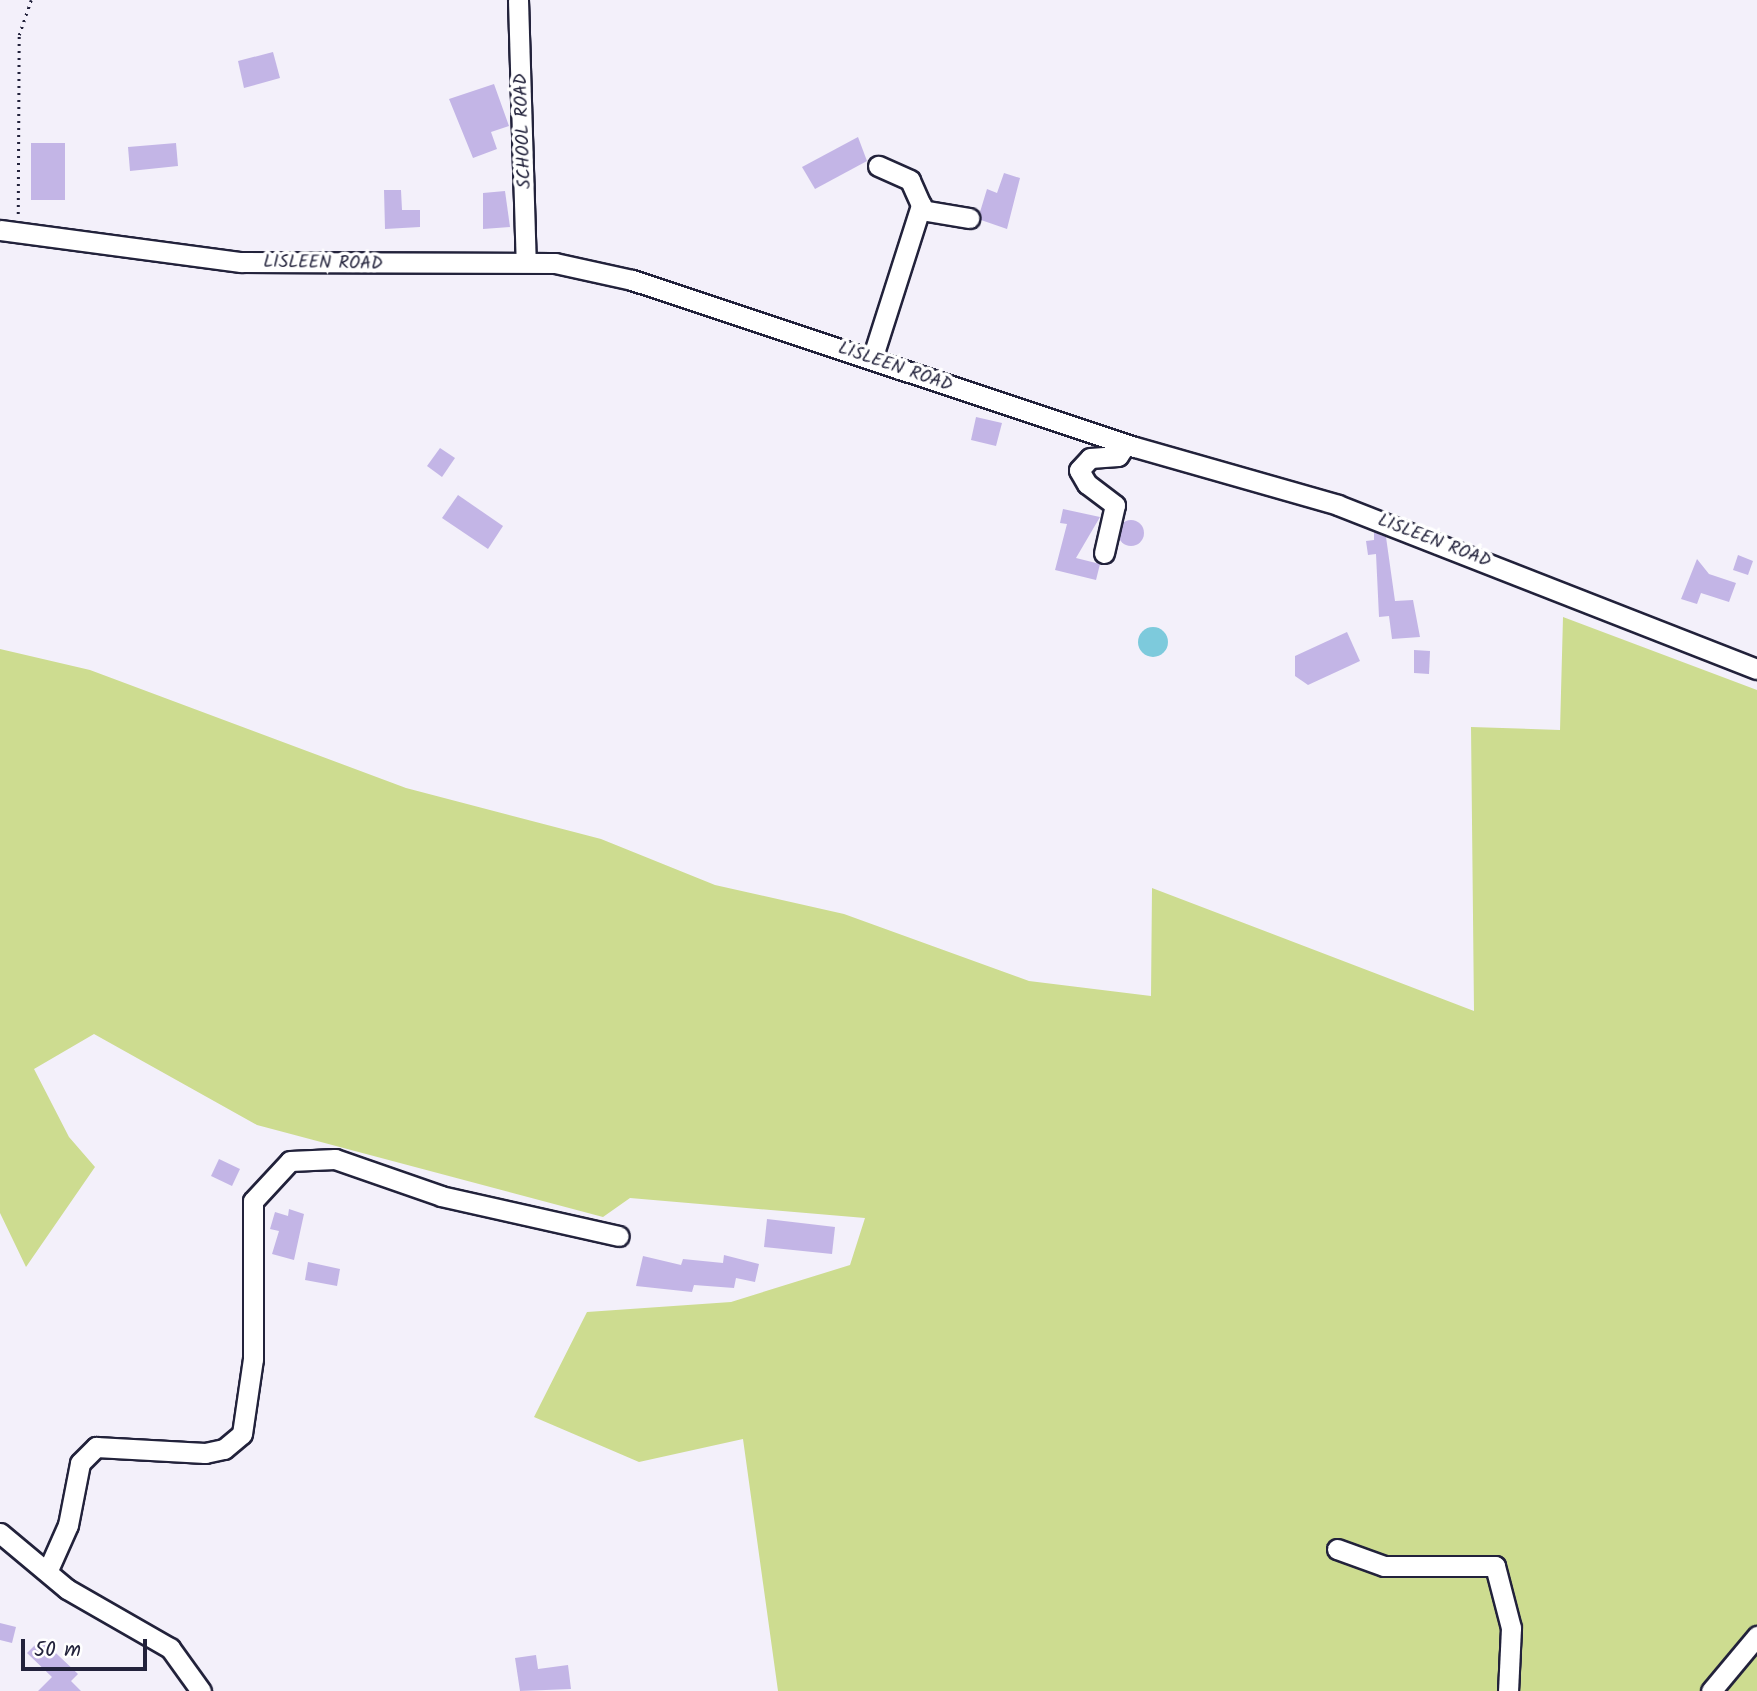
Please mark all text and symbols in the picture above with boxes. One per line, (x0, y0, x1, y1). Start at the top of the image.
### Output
street label: SCHOOL ROAD (511, 73, 537, 189)
street label: LISLEEN ROAD (263, 252, 383, 276)
street label: LISLEEN ROAD (835, 338, 955, 398)
street label: LISLEEN ROAD (1374, 511, 1494, 573)
scale bar (24, 1624, 150, 1668)
text: 50 m (34, 1634, 81, 1667)

